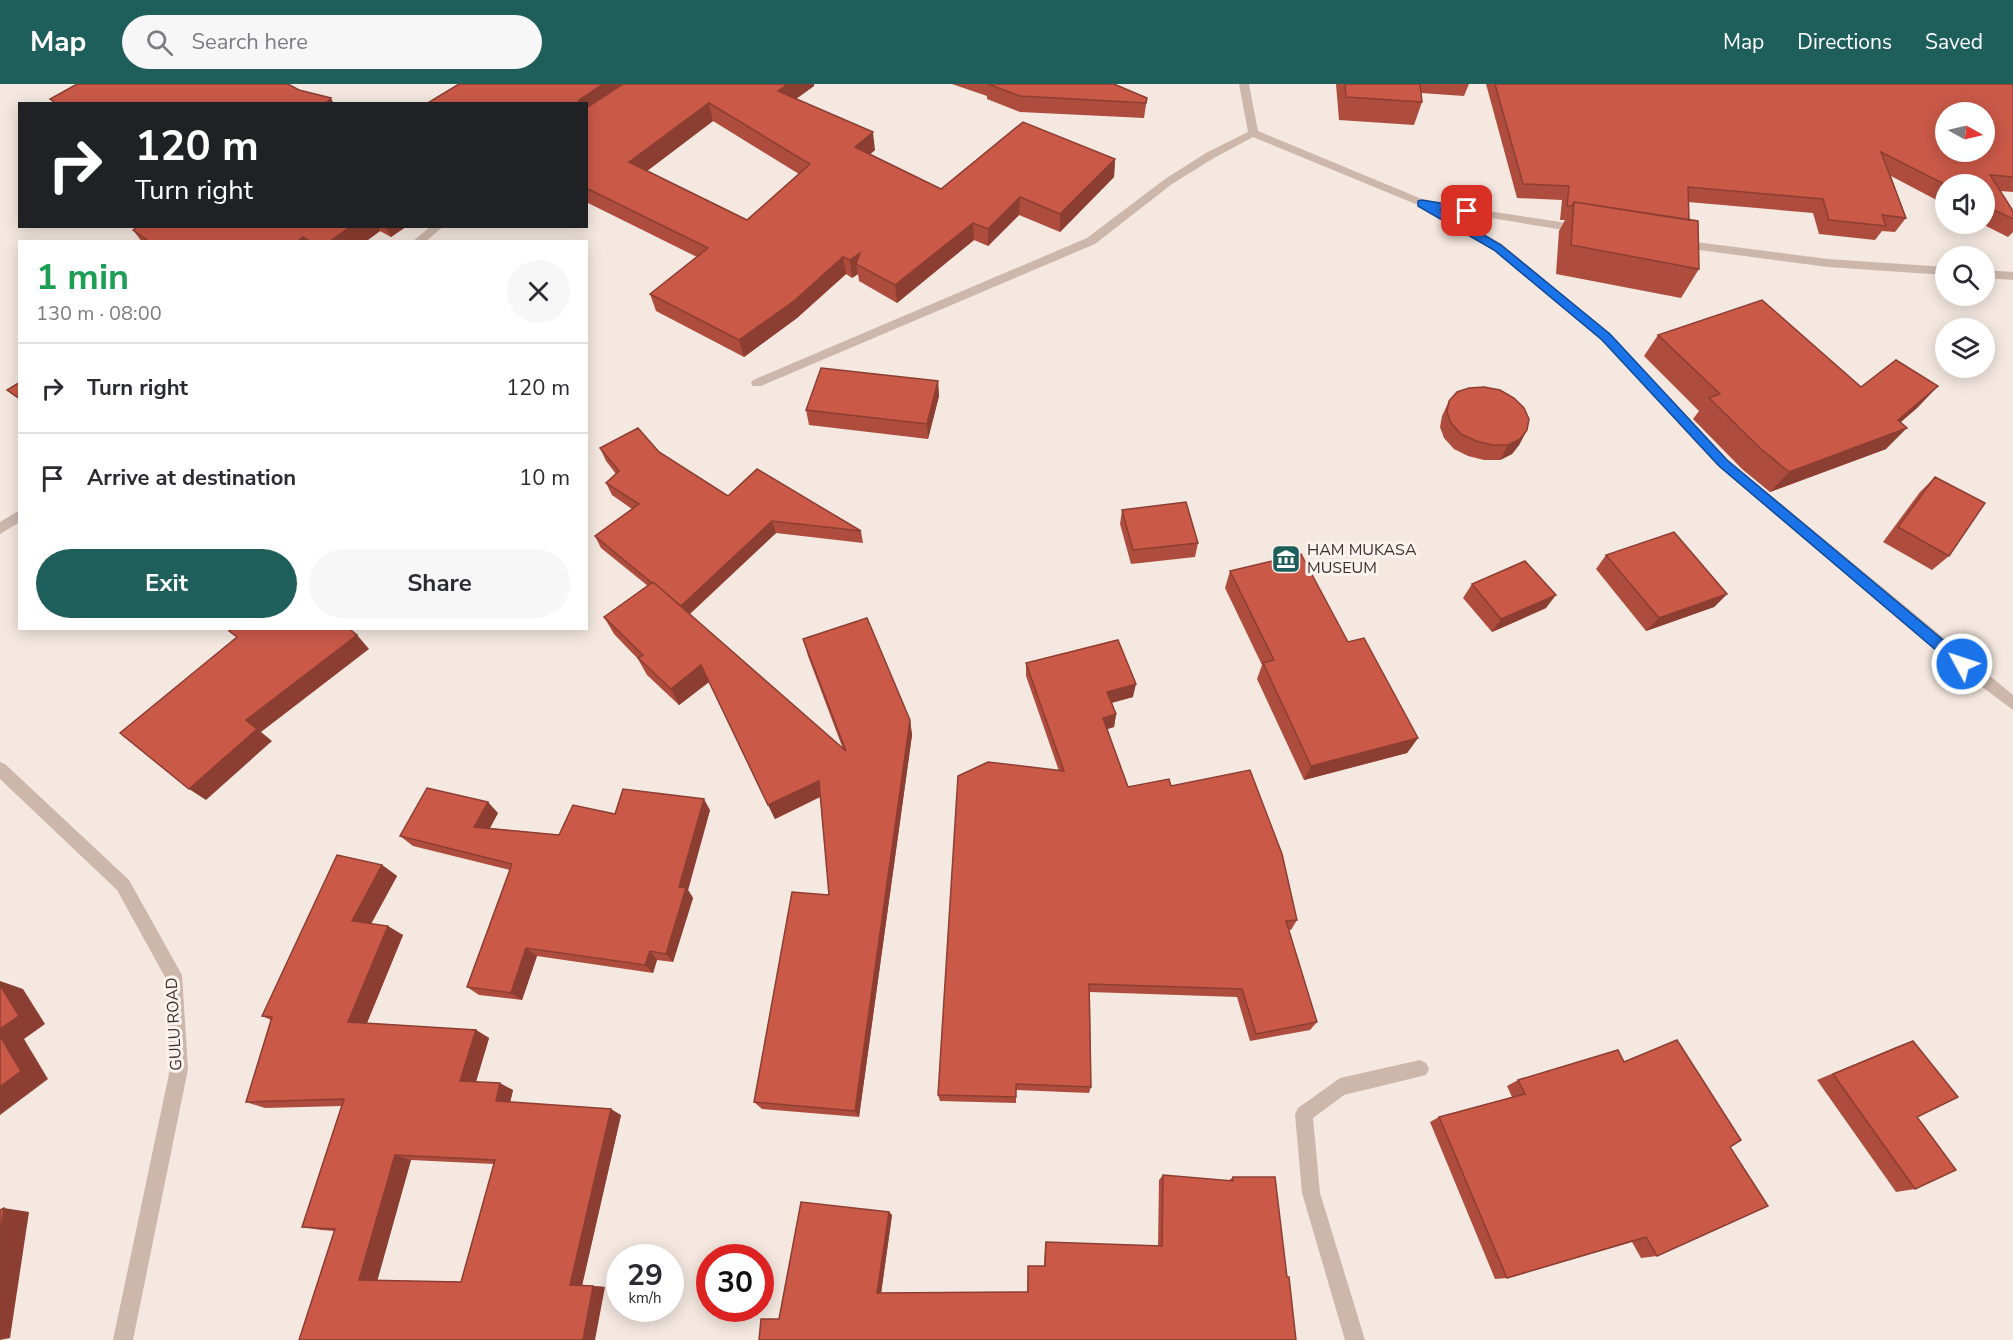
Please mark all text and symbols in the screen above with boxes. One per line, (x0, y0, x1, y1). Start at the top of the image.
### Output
search box (122, 15, 542, 69)
text: Map (30, 23, 86, 61)
icon: search (143, 26, 176, 59)
text: Search here (191, 27, 308, 57)
text: Map (1723, 28, 1764, 56)
text: Directions (1797, 28, 1892, 56)
text: Saved (1925, 28, 1983, 56)
north arrow (1935, 102, 1995, 162)
map controls (1935, 102, 1995, 378)
text: 120 m (135, 118, 259, 175)
icon: right (36, 126, 114, 204)
text: Turn right (135, 172, 253, 209)
button: sound (1935, 174, 1995, 234)
pin (1441, 185, 1492, 236)
icon: arrive (1450, 194, 1483, 227)
button: search (1935, 246, 1995, 306)
text: 1 min (36, 253, 129, 302)
button: close (507, 260, 570, 323)
text: 130 m · 08:00 (36, 300, 162, 327)
button: layers (1935, 318, 1995, 378)
icon: right (36, 372, 69, 405)
text: Turn right (87, 373, 188, 403)
text: 120 m (506, 373, 570, 403)
icon: arrive (36, 462, 69, 495)
text: Arrive at destination (87, 463, 296, 493)
text: 10 m (519, 463, 570, 493)
place label: HAM MUKASA MUSEUM (1307, 539, 1417, 579)
museum icon: HAM MUKASA MUSEUM (1270, 543, 1302, 575)
button: Exit (36, 549, 297, 618)
button: Share (309, 549, 570, 618)
position arrow (1930, 632, 1994, 696)
street label: GULU ROAD (161, 977, 187, 1071)
speed limit sign: 30 (696, 1244, 774, 1322)
text: 29 (627, 1255, 663, 1296)
text: km/h (628, 1288, 662, 1308)

